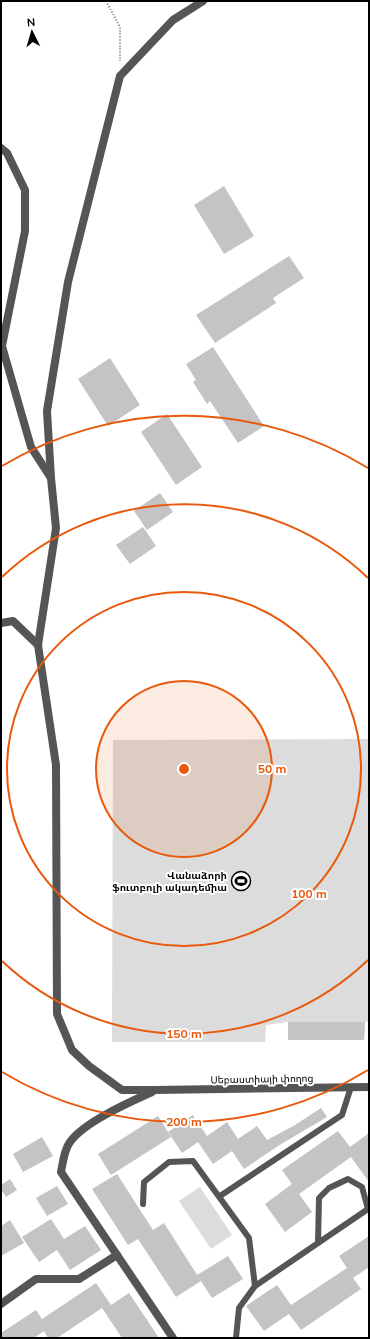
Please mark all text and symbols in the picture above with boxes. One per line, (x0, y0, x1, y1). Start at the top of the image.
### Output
north arrow (12, 12, 52, 52)
text: N (26, 15, 36, 29)
text: 50 m (258, 761, 286, 776)
centre of rings (177, 762, 191, 776)
place label: Վանաձորի ֆուտբոլի ակադեմիա (112, 869, 227, 894)
sports icon: Վանաձորի ֆուտբոլի ակադեմիա (230, 870, 252, 892)
text: 100 m (291, 886, 327, 901)
text: 150 m (166, 1026, 202, 1041)
street label: Սեբաստիայի փողոց (210, 1072, 314, 1086)
text: 200 m (166, 1114, 202, 1129)

